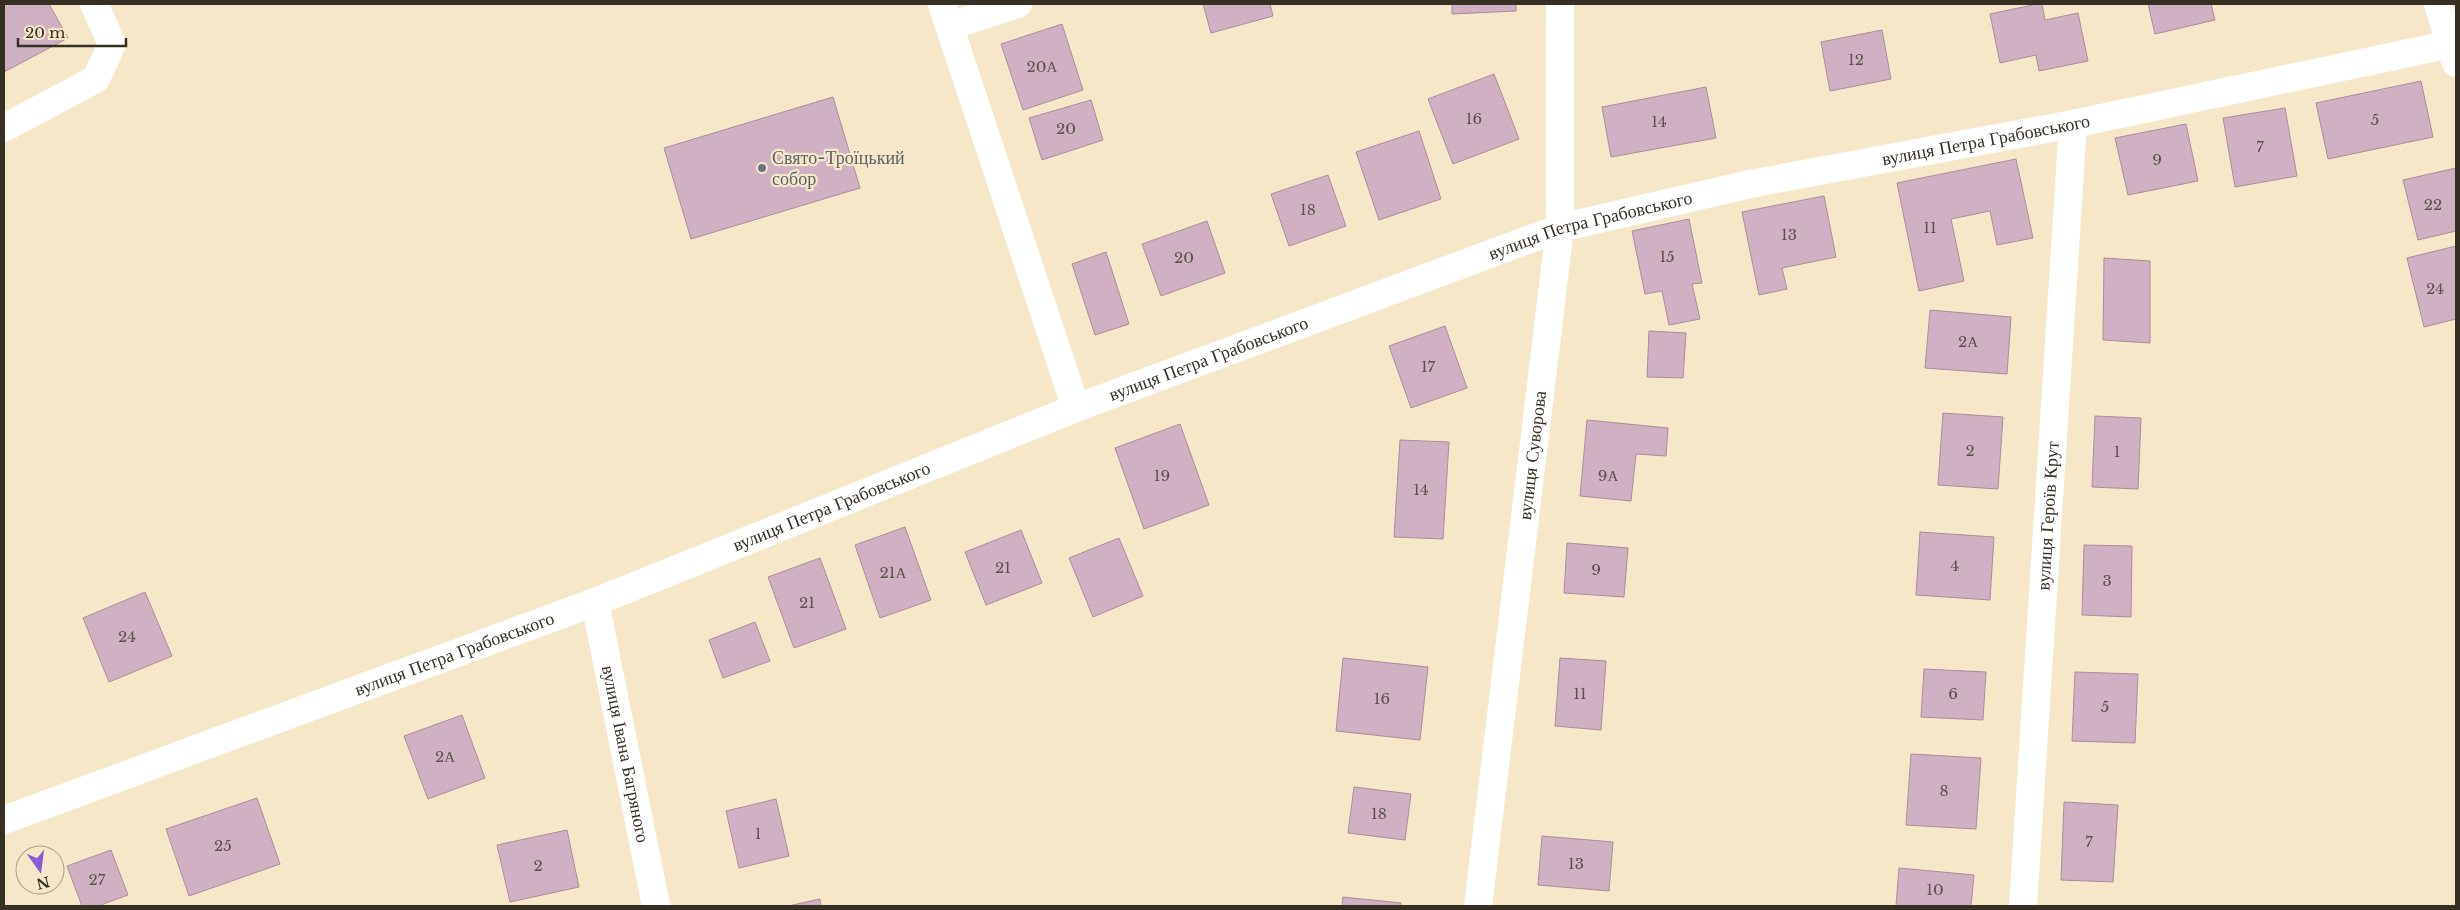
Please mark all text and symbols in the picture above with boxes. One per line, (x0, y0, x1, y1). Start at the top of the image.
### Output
scale bar (18, 15, 125, 47)
text: 20 m (25, 23, 65, 42)
house number: 12 (1848, 50, 1864, 69)
house number: 20А (1027, 57, 1058, 76)
house number: 16 (1466, 109, 1482, 128)
street label: вулиця Петра Грабовського (1880, 110, 2092, 170)
house number: 5 (2371, 110, 2379, 129)
house number: 14 (1651, 112, 1667, 131)
house number: 20 (1056, 119, 1076, 138)
house number: 7 (2256, 137, 2264, 156)
place label: Свято-Троїцький собор (772, 147, 905, 190)
house number: 9 (2152, 150, 2162, 169)
marker: Свято-Троїцький собор (756, 162, 768, 174)
street label: вулиця Петра Грабовського (1485, 187, 1695, 265)
house number: 22 (2424, 195, 2442, 214)
house number: 18 (1300, 200, 1316, 219)
house number: 11 (1923, 218, 1937, 237)
house number: 13 (1781, 225, 1797, 244)
house number: 15 (1659, 247, 1675, 266)
house number: 20 (1174, 248, 1194, 267)
house number: 24 (2426, 279, 2444, 298)
street label: вулиця Петра Грабовського (1106, 312, 1311, 406)
house number: 2А (1958, 332, 1978, 351)
house number: 17 (1421, 357, 1436, 376)
street label: вулиця Суворова (1514, 389, 1551, 521)
house number: 2 (1965, 441, 1975, 460)
street label: вулиця Героїв Крут (2032, 441, 2064, 591)
house number: 1 (2114, 442, 2120, 461)
street label: вулиця Петра Грабовського (730, 457, 933, 556)
house number: 19 (1154, 466, 1170, 485)
house number: 9А (1598, 466, 1618, 485)
house number: 14 (1413, 480, 1429, 499)
house number: 4 (1951, 556, 1959, 575)
house number: 21 (995, 558, 1011, 577)
house number: 9 (1591, 560, 1601, 579)
house number: 21А (880, 563, 907, 582)
house number: 3 (2102, 571, 2112, 590)
house number: 21 (799, 593, 815, 612)
street label: вулиця Петра Грабовського (352, 607, 557, 701)
house number: 24 (118, 627, 136, 646)
street label: вулиця Івана Багряного (597, 663, 654, 845)
house number: 11 (1573, 684, 1587, 703)
house number: 6 (1948, 684, 1958, 703)
house number: 16 (1374, 689, 1390, 708)
house number: 5 (2101, 697, 2109, 716)
house number: 2А (435, 747, 455, 766)
house number: 8 (1939, 781, 1949, 800)
house number: 18 (1371, 804, 1387, 823)
house number: 1 (755, 824, 761, 843)
house number: 7 (2085, 832, 2093, 851)
house number: 25 (214, 836, 232, 855)
north arrow (15, 845, 65, 895)
house number: 13 (1568, 854, 1584, 873)
house number: 2 (533, 856, 543, 875)
house number: 27 (89, 870, 106, 889)
text: N (35, 872, 52, 893)
house number: 10 (1926, 880, 1944, 899)

